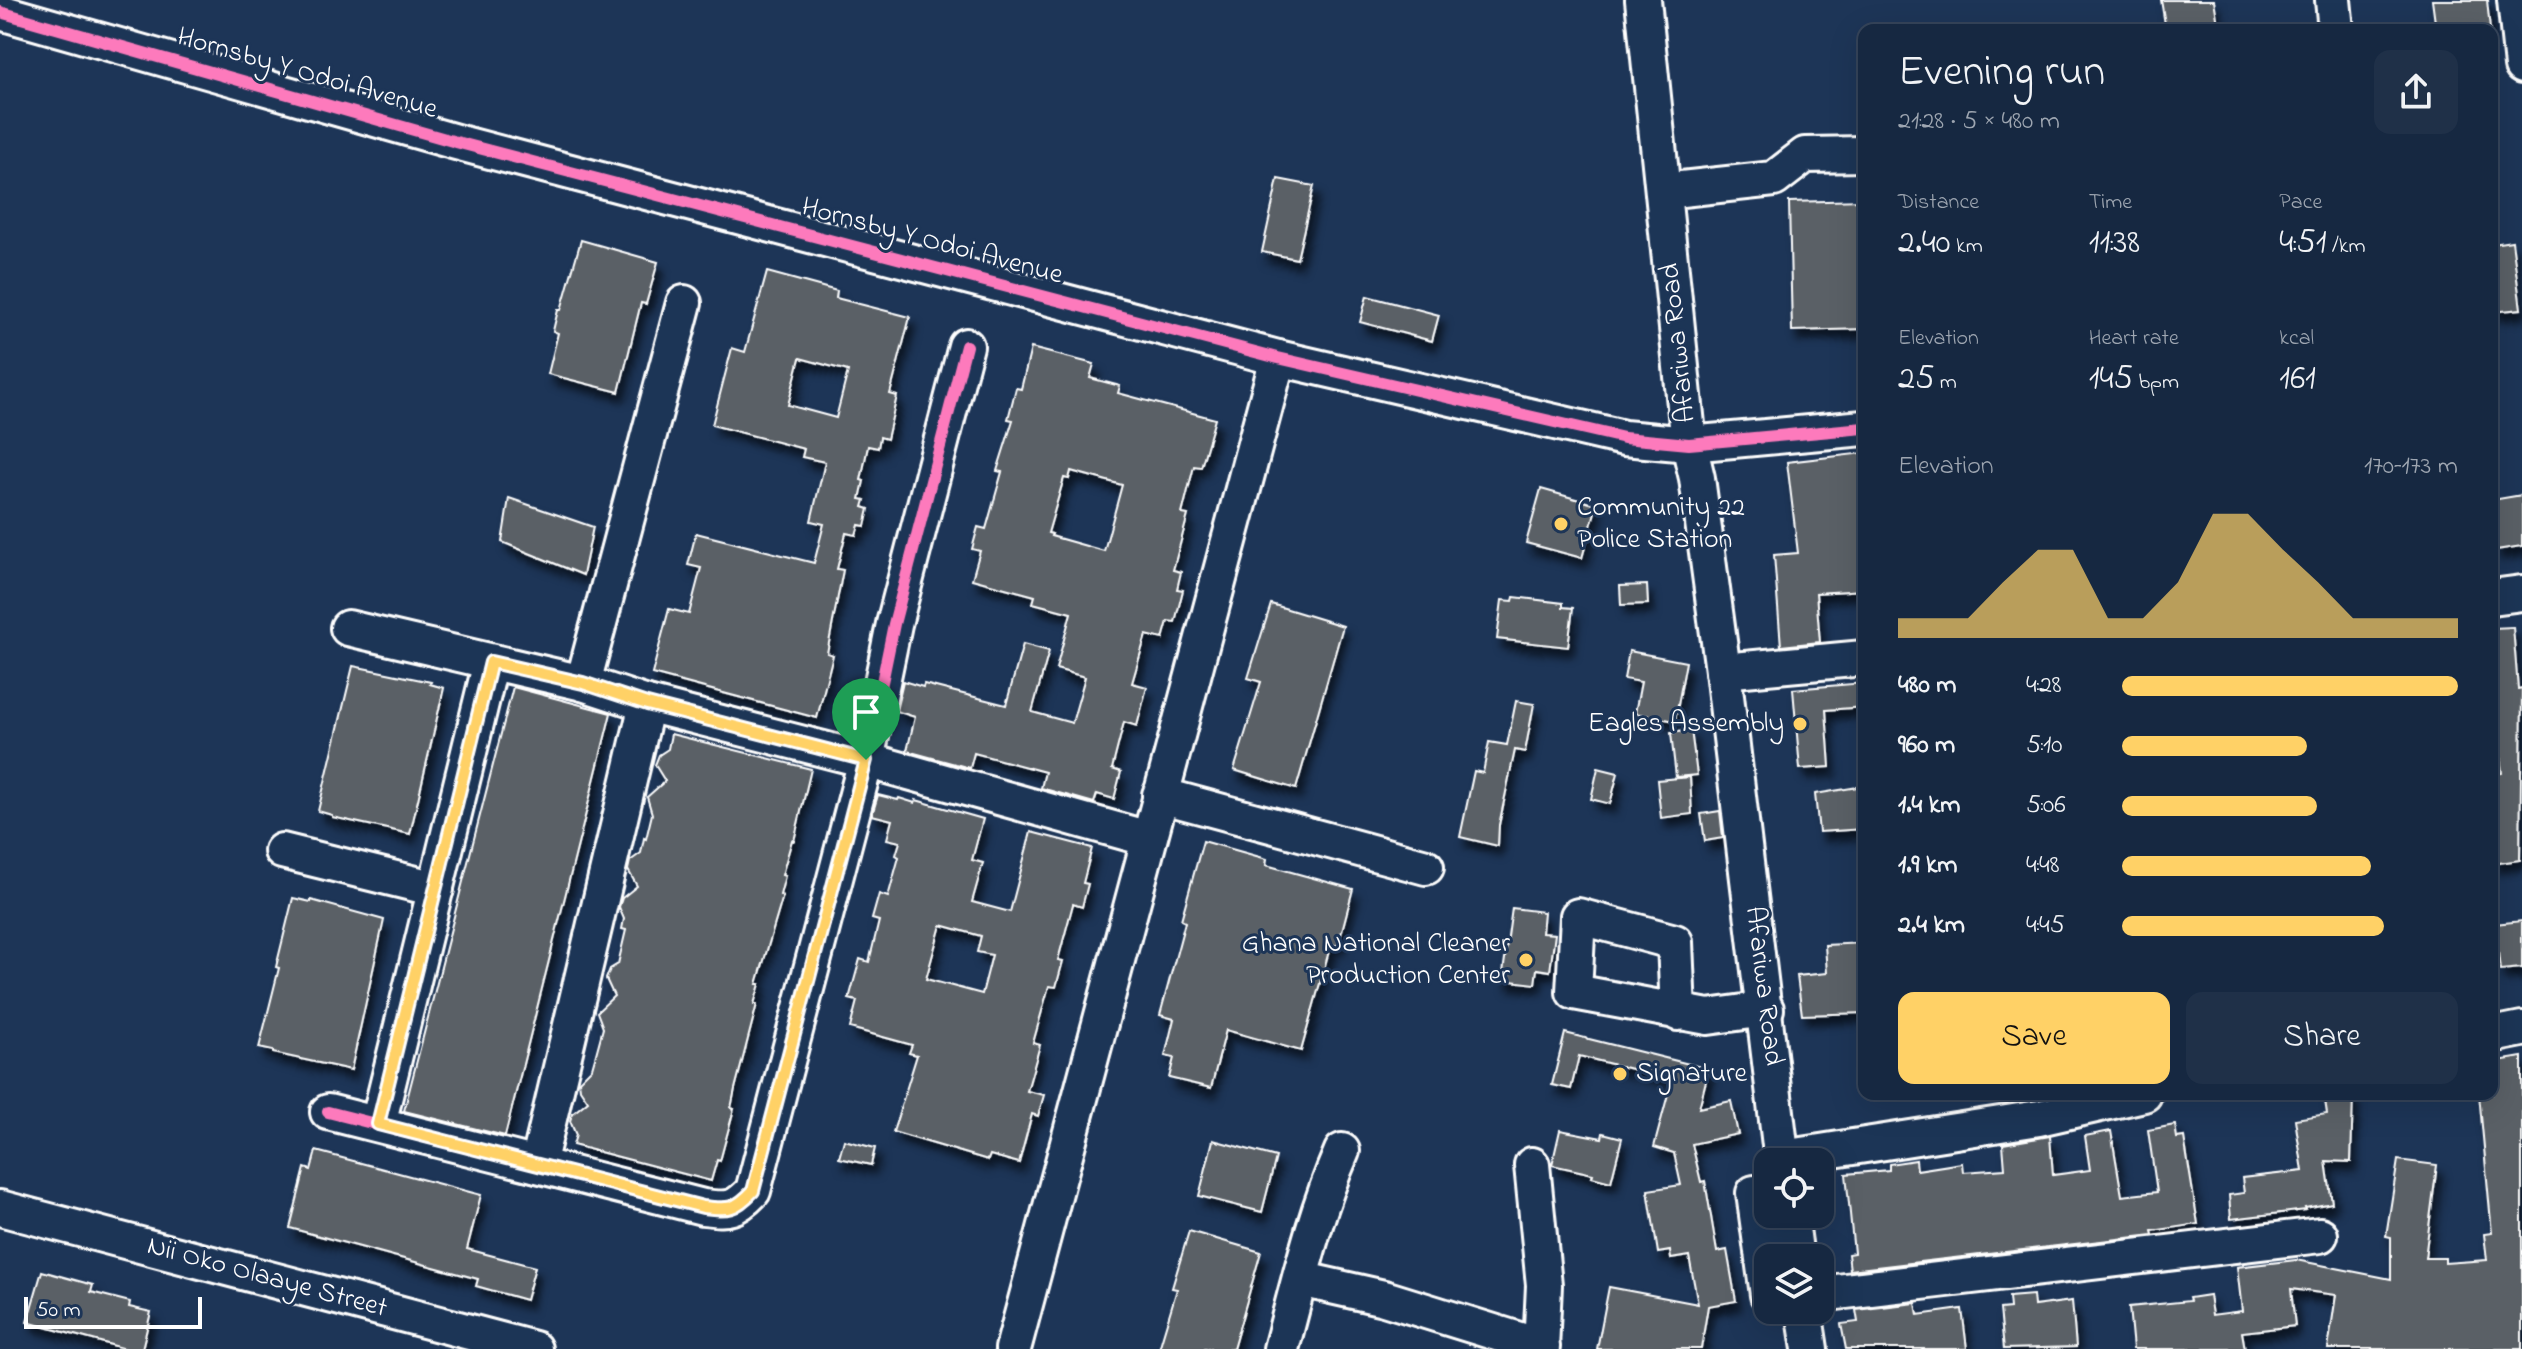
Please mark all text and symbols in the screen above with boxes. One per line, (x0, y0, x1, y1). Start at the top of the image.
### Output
street label: Hornsby Y Odoi Avenue (172, 17, 442, 131)
text: Evening run (1898, 41, 2105, 105)
button: share (2374, 50, 2458, 134)
text: 21:28 · 5 × 480 m (1898, 103, 2060, 141)
street label: Hornsby Y Odoi Avenue (797, 187, 1068, 297)
text: Distance (1898, 187, 1979, 219)
text: Time (2089, 187, 2132, 219)
text: Pace (2279, 187, 2322, 219)
text: 2.40 (1898, 219, 1951, 269)
text: 11:38 (2089, 219, 2140, 269)
text: 4:51 (2279, 219, 2327, 269)
text: km (1951, 231, 1983, 263)
text: /km (2327, 231, 2366, 263)
street label: Afariwa Road (1650, 261, 1708, 425)
text: Elevation (1898, 323, 1979, 355)
text: Heart rate (2089, 323, 2179, 355)
text: kcal (2279, 323, 2314, 355)
text: 25 (1898, 355, 1934, 405)
text: 145 (2089, 355, 2133, 405)
text: 161 (2279, 355, 2316, 405)
text: m (1934, 367, 1957, 399)
text: bpm (2133, 367, 2179, 399)
text: Elevation (1898, 448, 1994, 486)
text: 170–173 m (2364, 448, 2458, 486)
place label: Community 22 Police Station (1577, 488, 1745, 561)
marker: Community 22 Police Station (1552, 515, 1570, 533)
text: 480 m (1898, 667, 1956, 705)
text: 4:28 (2026, 667, 2062, 705)
pin (832, 678, 900, 760)
icon: arrive (844, 690, 888, 734)
place label: Eagles Assembly (1588, 704, 1784, 745)
marker: Eagles Assembly (1791, 715, 1809, 733)
text: 960 m (1898, 727, 1955, 765)
text: 5:10 (2026, 727, 2063, 765)
text: 1.4 km (1898, 787, 1960, 825)
text: 5:06 (2026, 787, 2066, 825)
text: 1.9 km (1898, 847, 1957, 885)
text: 4:48 (2026, 847, 2059, 885)
street label: Afariwa Road (1733, 904, 1793, 1068)
text: 2.4 km (1898, 907, 1965, 945)
text: 4:45 (2026, 907, 2065, 945)
place label: Ghana National Cleaner Production Center (1242, 924, 1510, 997)
marker: Ghana National Cleaner Production Center (1517, 951, 1535, 969)
button: Save (1898, 992, 2170, 1084)
button: Share (2186, 992, 2458, 1084)
place label: Signature (1636, 1054, 1748, 1095)
marker: Signature (1611, 1065, 1629, 1083)
map controls (1754, 1148, 1834, 1324)
button: locate (1754, 1148, 1834, 1228)
street label: Nii Oko Olaaye Street (142, 1226, 392, 1330)
button: layers (1754, 1244, 1834, 1324)
scale bar (24, 1293, 202, 1329)
text: 50 m (36, 1295, 81, 1327)

